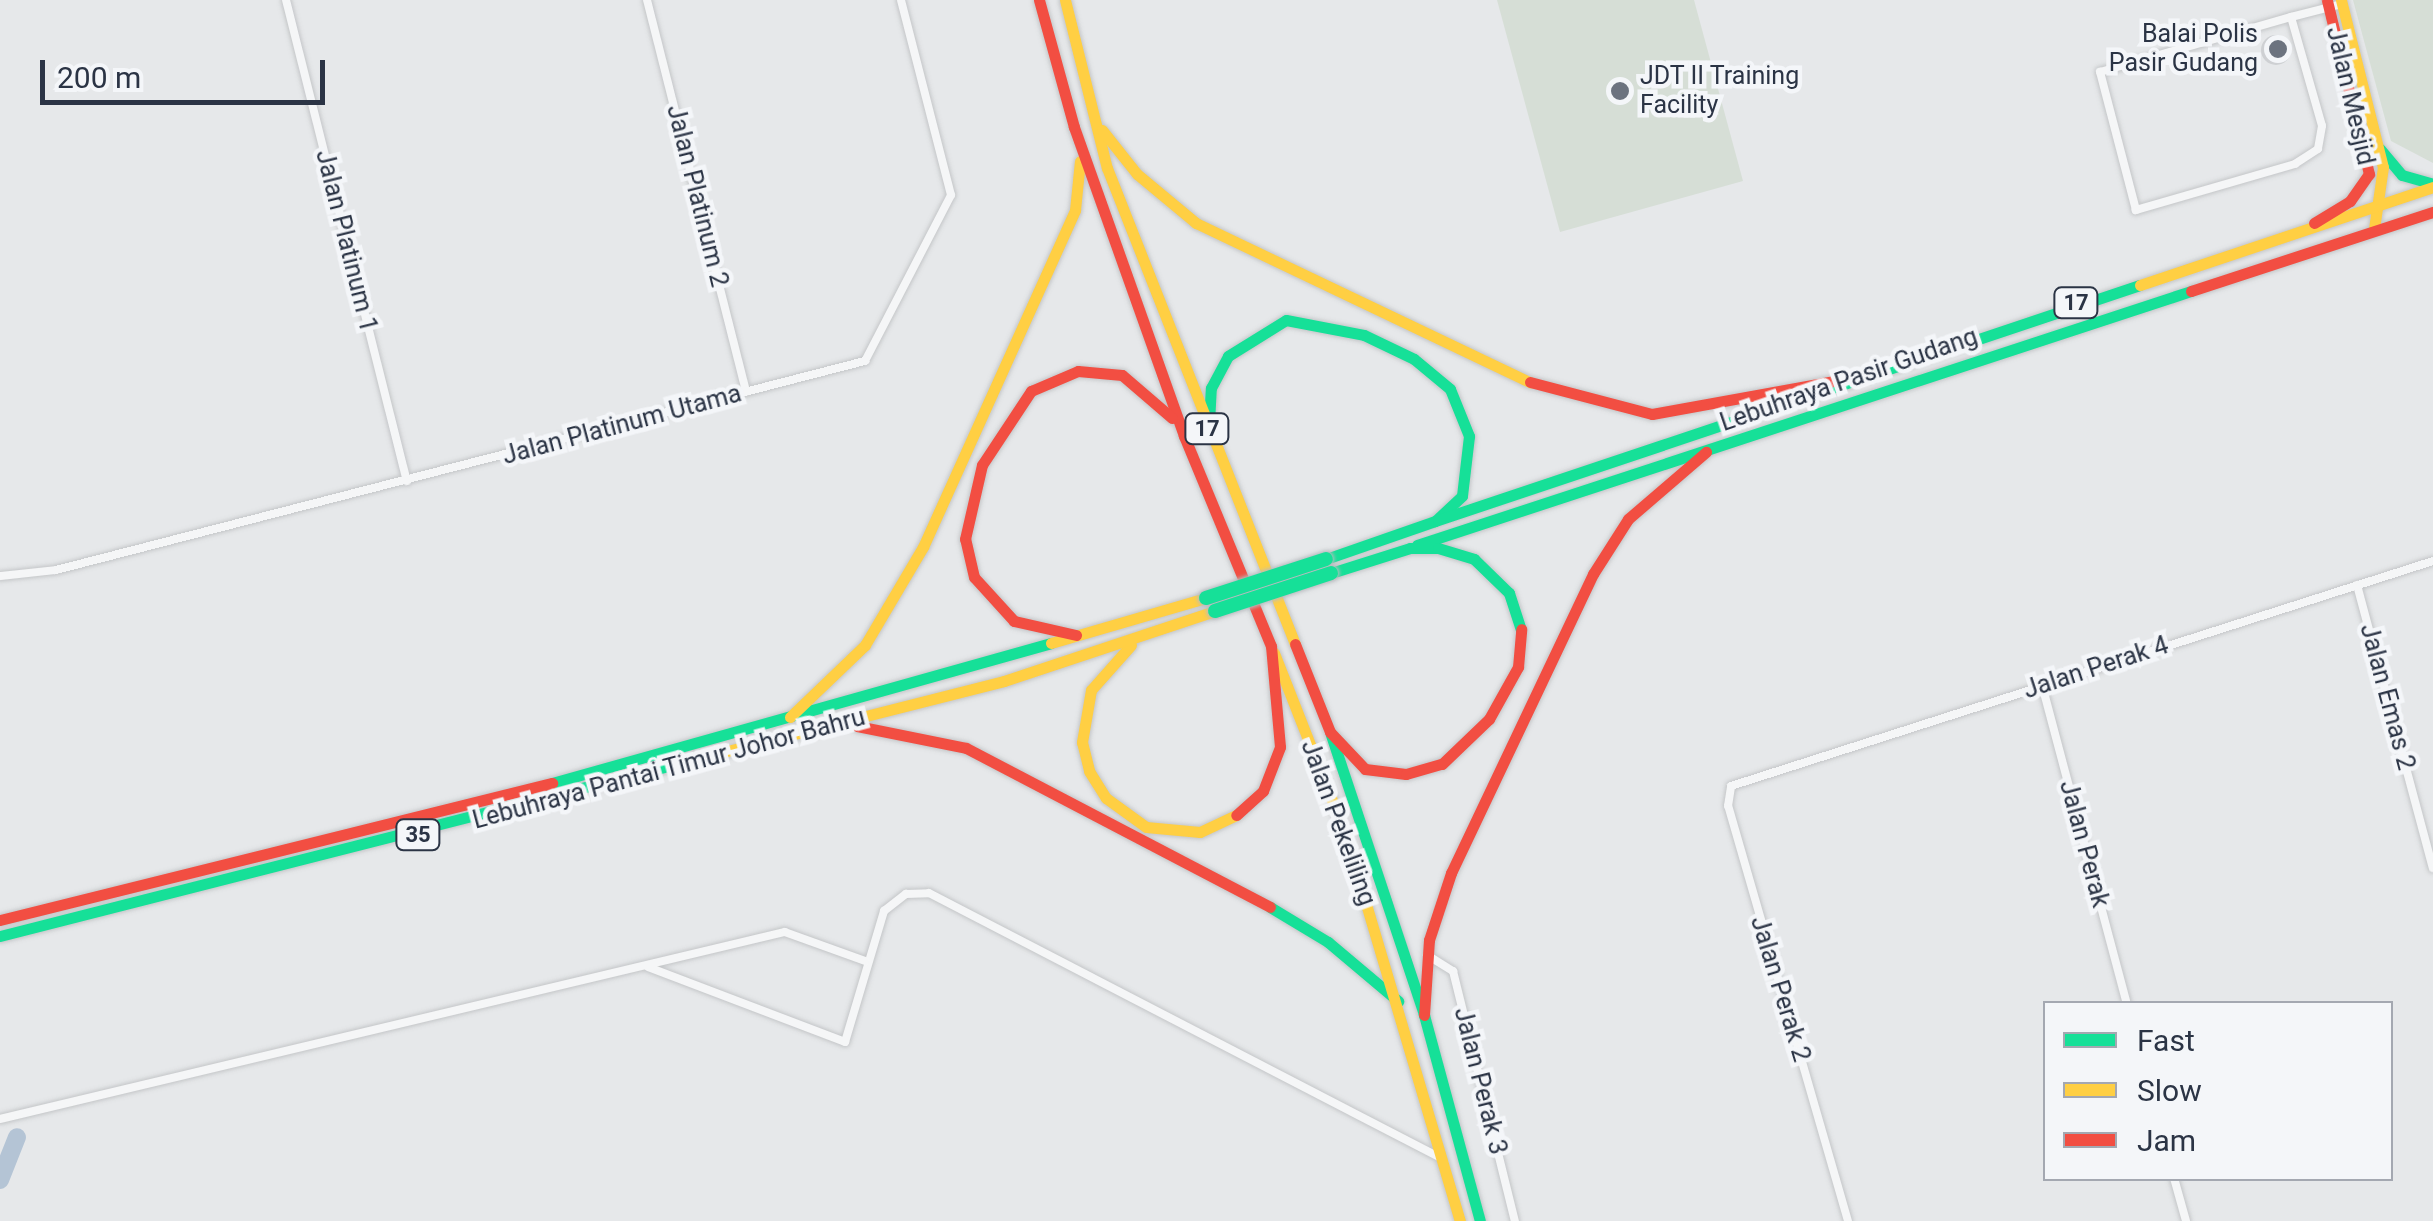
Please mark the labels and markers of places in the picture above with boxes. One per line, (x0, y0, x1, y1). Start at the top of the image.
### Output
place label: Balai Polis Pasir Gudang (2109, 20, 2258, 79)
marker: Balai Polis Pasir Gudang (2267, 38, 2289, 60)
place label: JDT II Training Facility (1640, 62, 1800, 121)
marker: JDT II Training Facility (1609, 80, 1631, 102)

